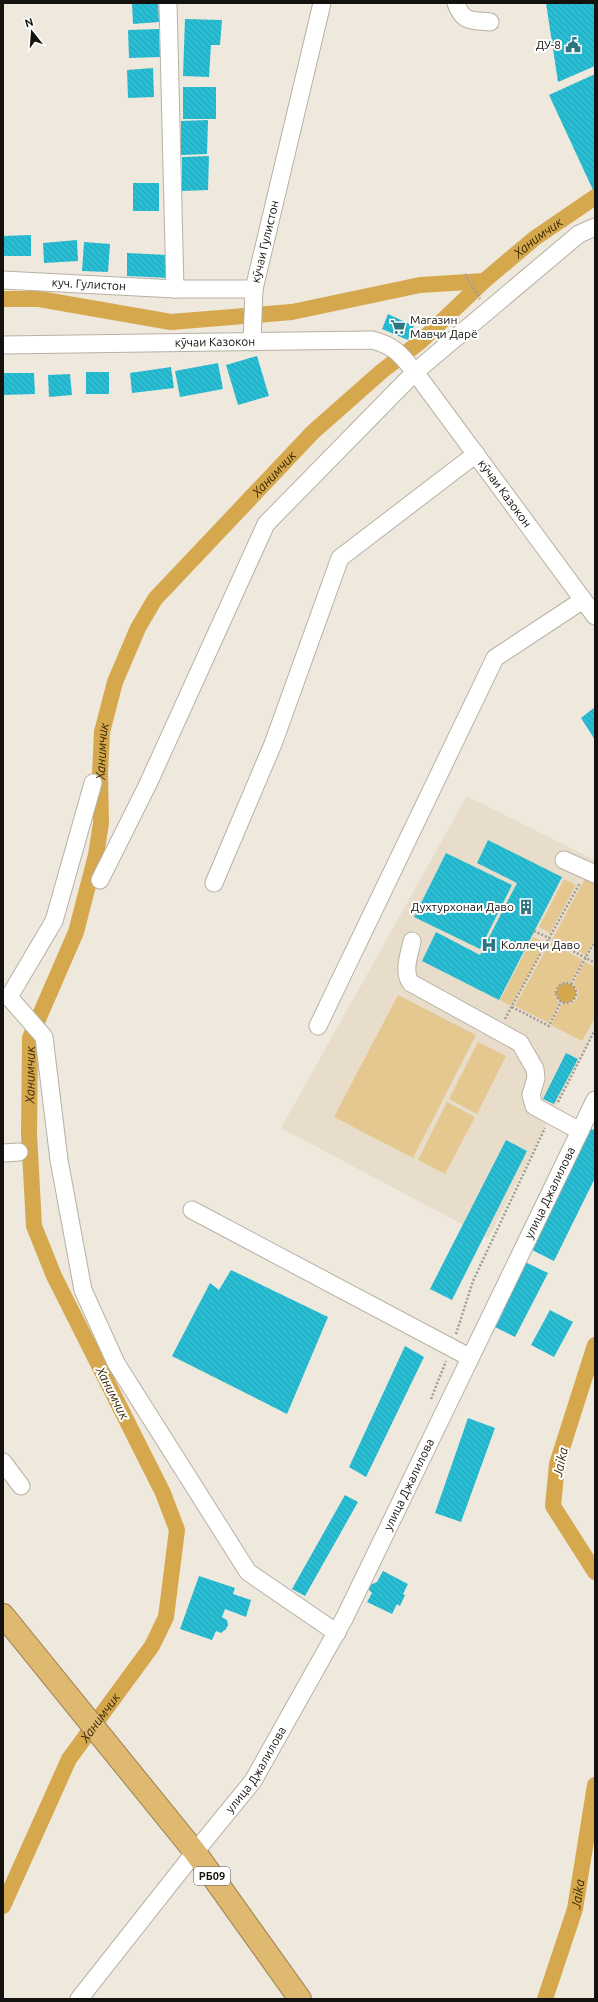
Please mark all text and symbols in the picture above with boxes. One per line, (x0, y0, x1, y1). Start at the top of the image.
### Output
north arrow (12, 12, 52, 52)
text: N (23, 15, 35, 29)
public building icon: ДУ-8 (564, 36, 582, 54)
place label: ДУ-8 (536, 38, 561, 51)
street label: кӯчаи Гулистон (249, 199, 281, 284)
water label: Ханимчик (510, 214, 565, 261)
street label: куч. Гулистон (51, 276, 126, 292)
place label: Магазин Мавҷи Дарё (410, 313, 478, 340)
supermarket icon: Магазин Мавҷи Дарё (389, 318, 407, 336)
street label: кӯчаи Казокон (175, 335, 255, 349)
water label: Ханимчик (248, 448, 299, 500)
street label: кӯчаи Казокон (476, 457, 534, 530)
water label: Ханимчик (93, 721, 111, 781)
building icon: Духтурхонаи Даво (517, 898, 535, 916)
place label: Духтурхонаи Даво (411, 900, 514, 913)
hospital icon: Коллеҷи Даво (480, 936, 498, 954)
place label: Коллеҷи Даво (501, 938, 580, 951)
water label: Ханимчик (22, 1046, 37, 1104)
street label: улица Джалилова (522, 1145, 577, 1241)
water label: Ханимчик (93, 1363, 132, 1422)
street label: улица Джалилова (381, 1436, 436, 1532)
water label: Jaika (550, 1446, 570, 1479)
water label: Ханимчик (76, 1690, 122, 1745)
street label: улица Джалилова (223, 1724, 288, 1815)
road number: РБ09 (194, 1867, 230, 1885)
water label: Jaika (568, 1878, 587, 1911)

